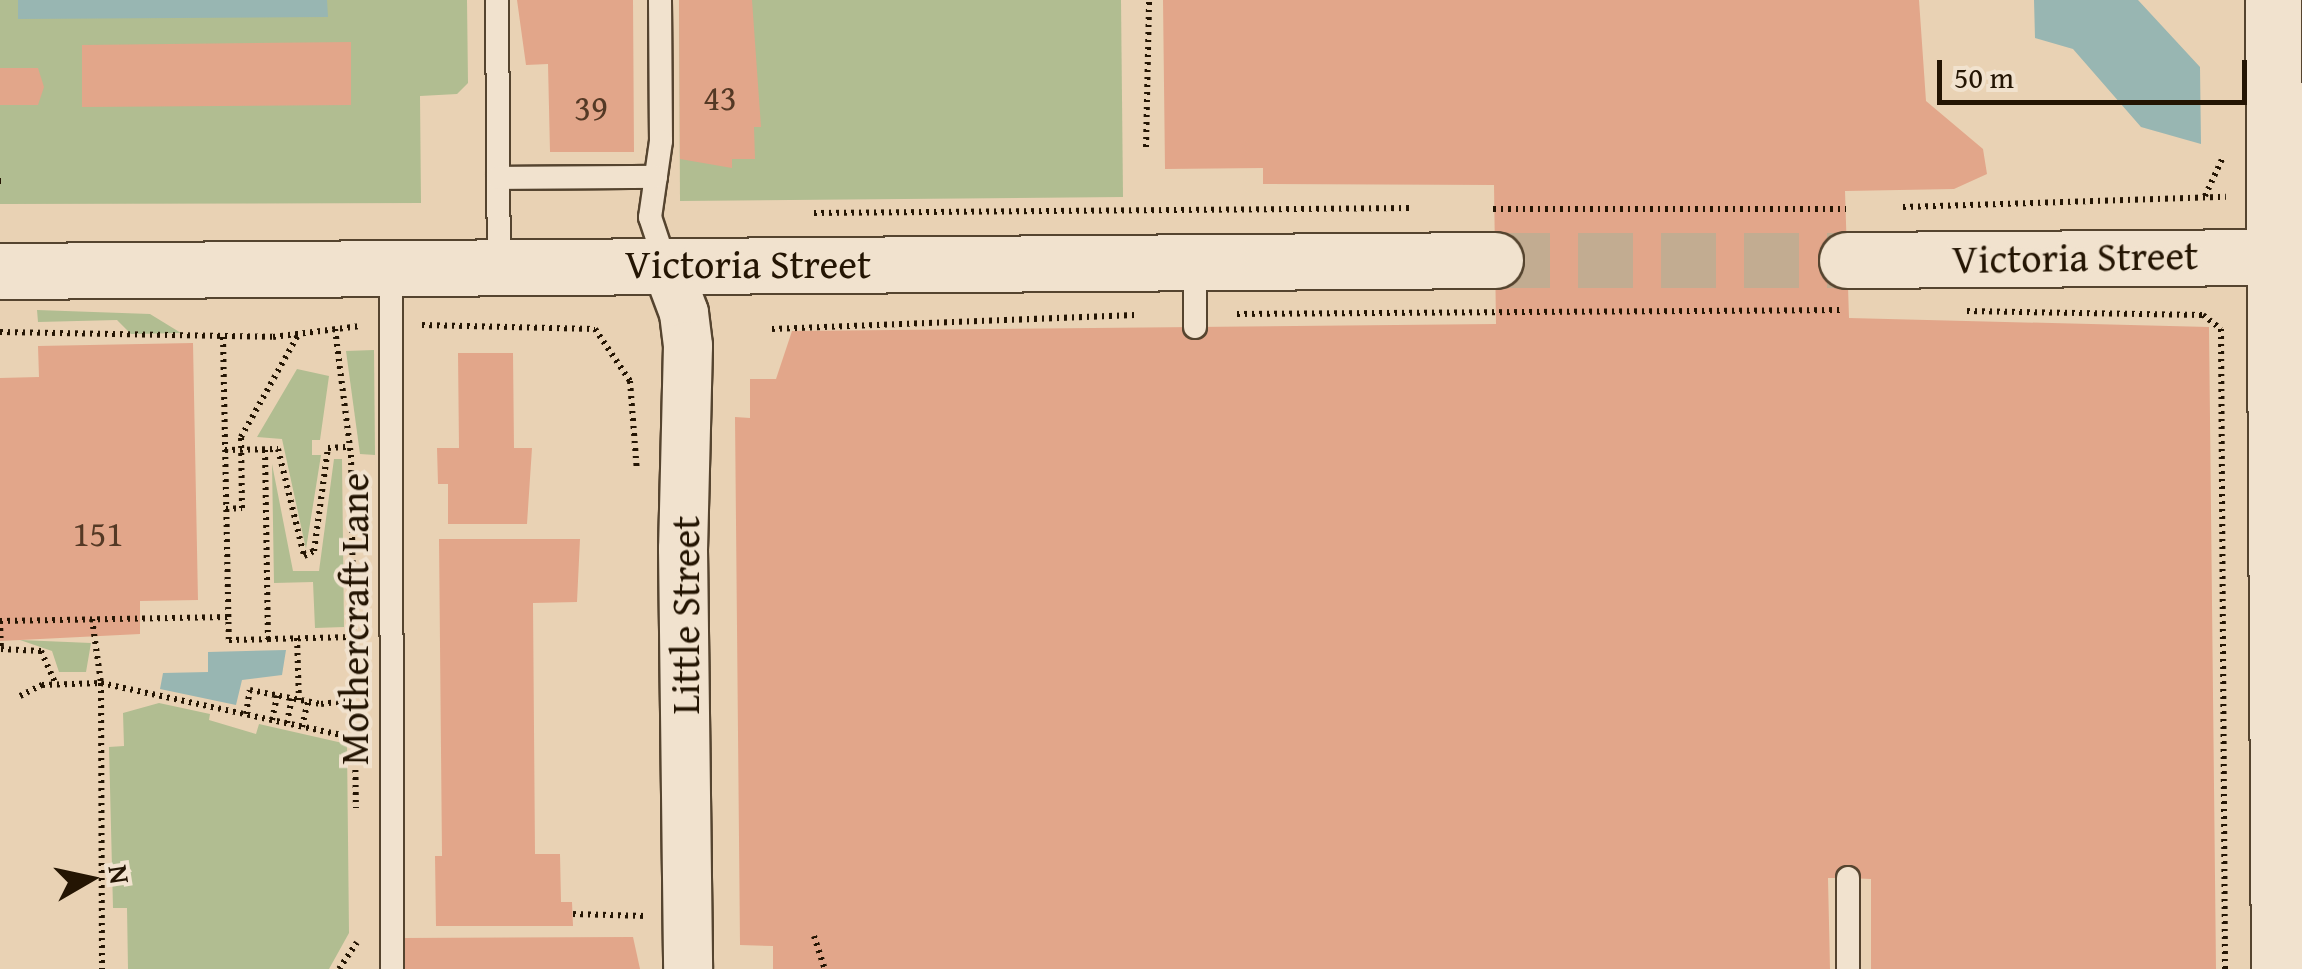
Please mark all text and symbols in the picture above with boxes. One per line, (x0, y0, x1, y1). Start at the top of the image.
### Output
scale bar (1942, 40, 2252, 102)
text: 50 m (1954, 55, 2014, 99)
house number: 43 (703, 77, 737, 119)
house number: 39 (574, 87, 608, 129)
street label: Victoria Street (1951, 231, 2199, 283)
street label: Victoria Street (625, 240, 871, 288)
street label: Mothercraft Lane (330, 473, 378, 765)
house number: 151 (73, 513, 123, 555)
street label: Little Street (661, 516, 709, 714)
north arrow (40, 829, 140, 929)
text: N (98, 862, 142, 887)

